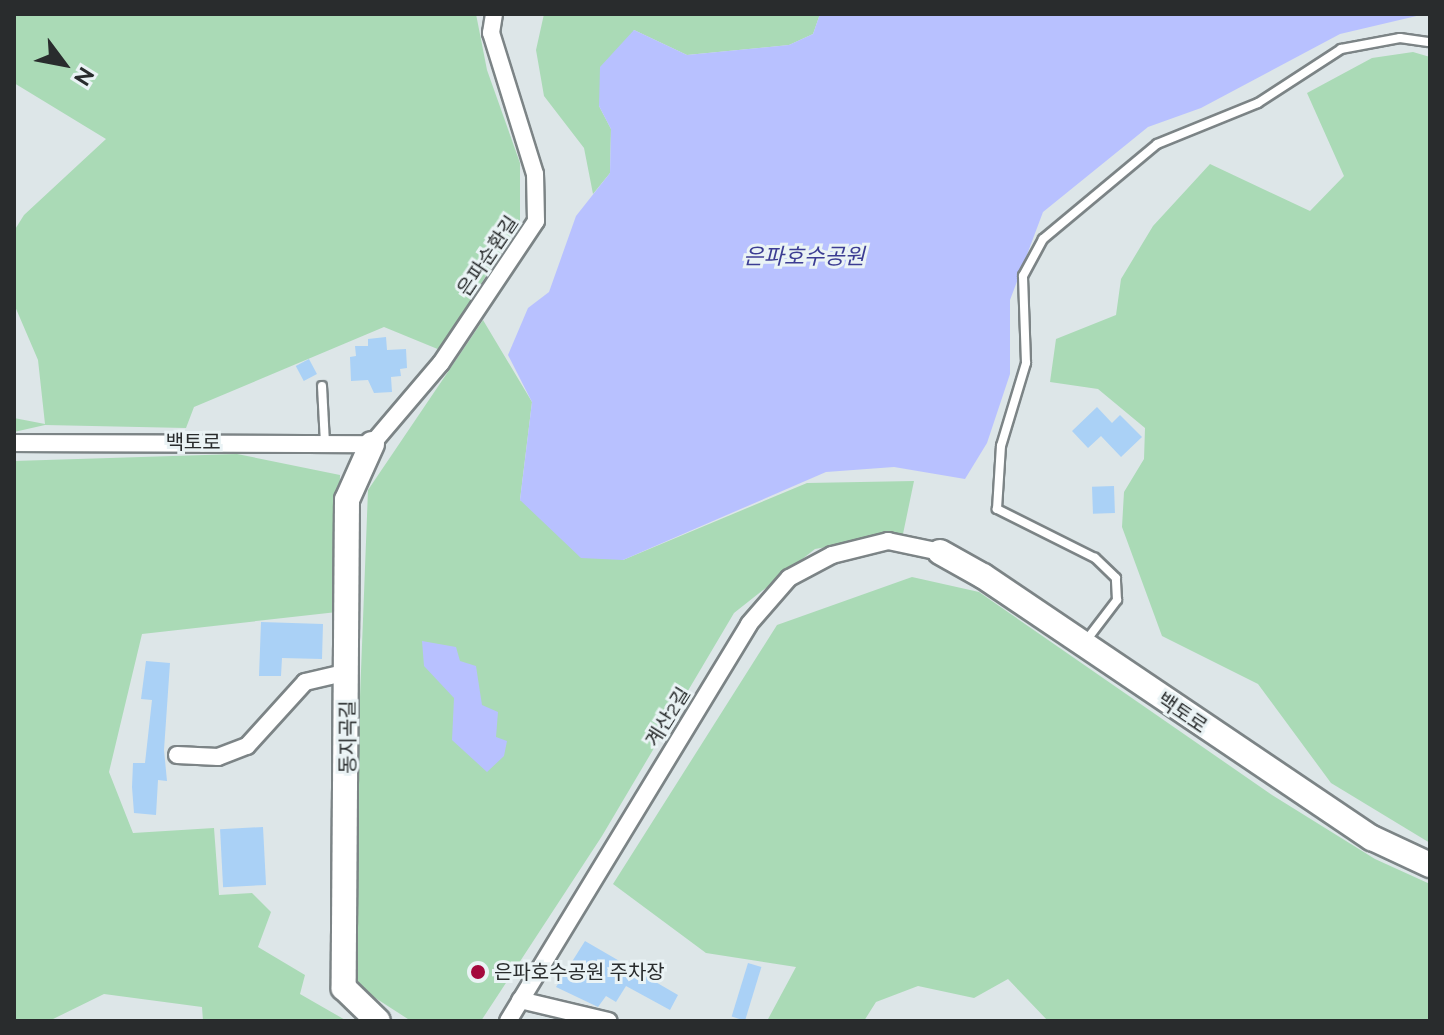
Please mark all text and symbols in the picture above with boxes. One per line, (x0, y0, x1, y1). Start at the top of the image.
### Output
north arrow (24, 24, 104, 104)
text: N (69, 63, 100, 91)
street label: 은파순환길 (452, 211, 524, 301)
water label: 은파호수공원 (743, 244, 865, 270)
street label: 백토로 (165, 430, 221, 454)
street label: 계산2길 (640, 683, 696, 751)
street label: 백토로 (1152, 688, 1212, 738)
street label: 동지곡길 (336, 700, 360, 774)
place label: 은파호수공원 주차장 (494, 960, 665, 984)
marker: 은파호수공원 주차장 (469, 963, 487, 981)

